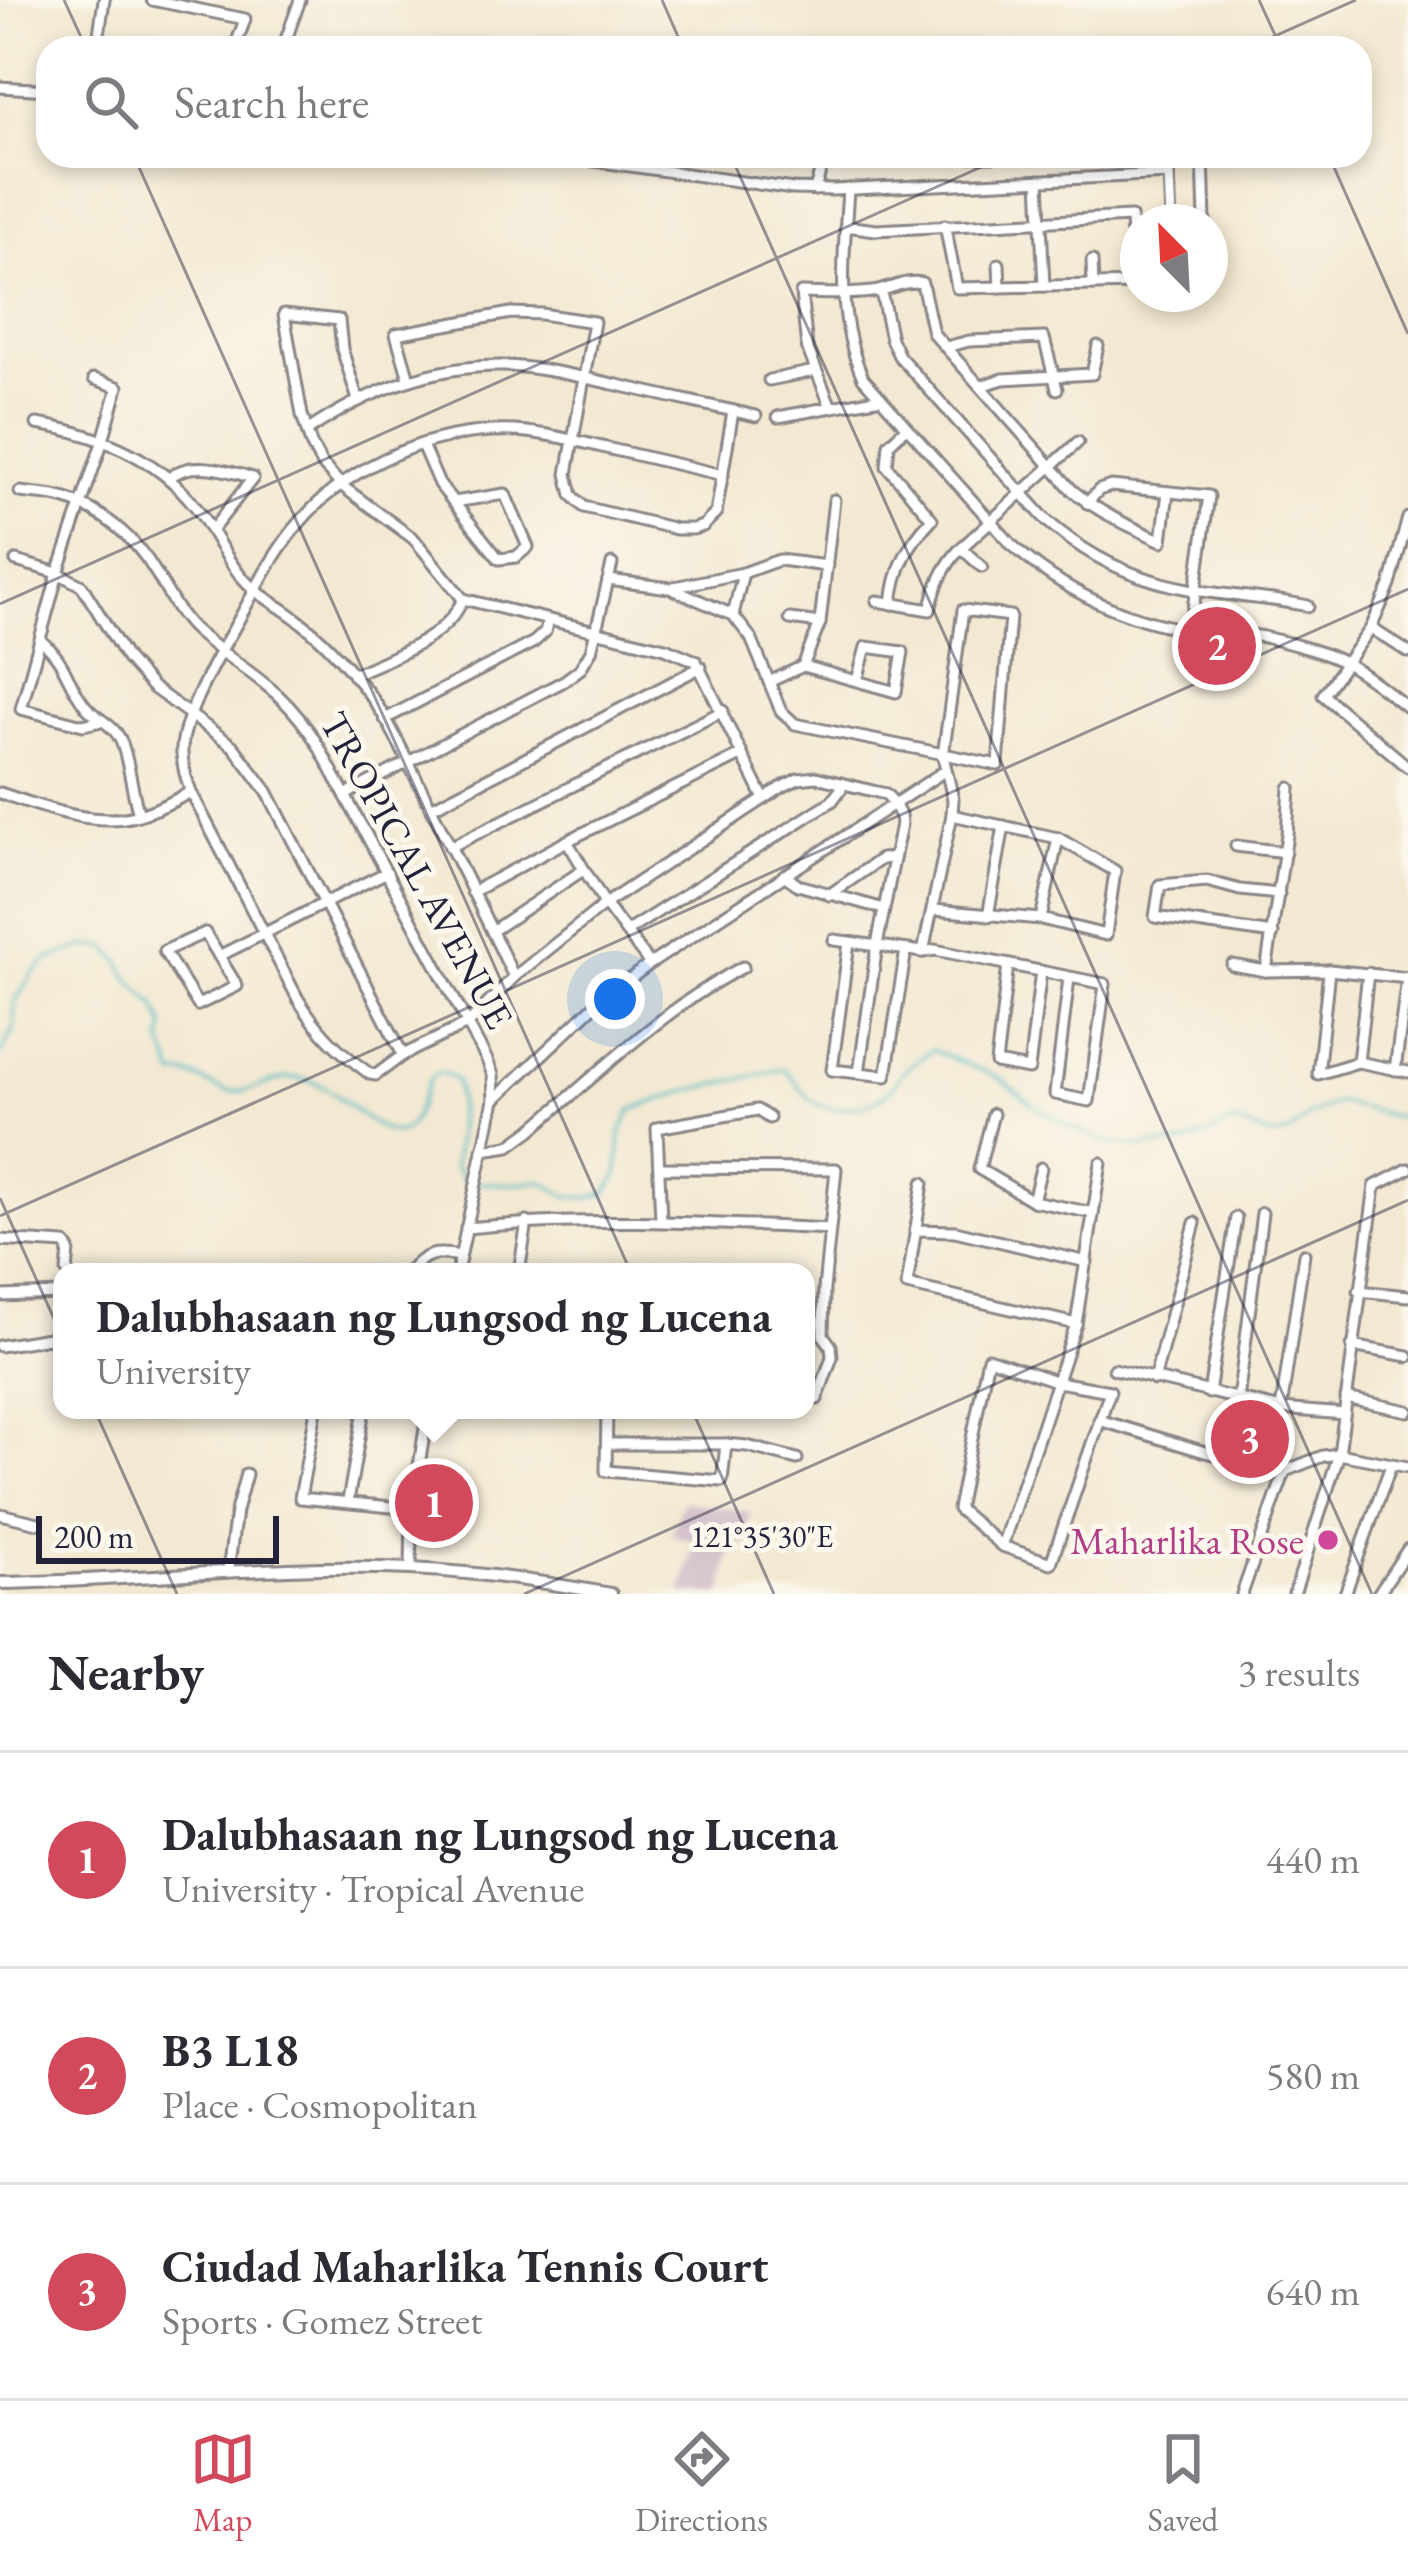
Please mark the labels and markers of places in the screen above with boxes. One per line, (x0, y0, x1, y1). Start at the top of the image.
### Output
pin: 2 (1178, 601, 1256, 691)
pin: 3 (1211, 1394, 1289, 1484)
pin: 1 (395, 1458, 473, 1548)
place label: Maharlika Rose (1070, 1515, 1304, 1566)
marker: Maharlika Rose (1315, 1527, 1341, 1553)

